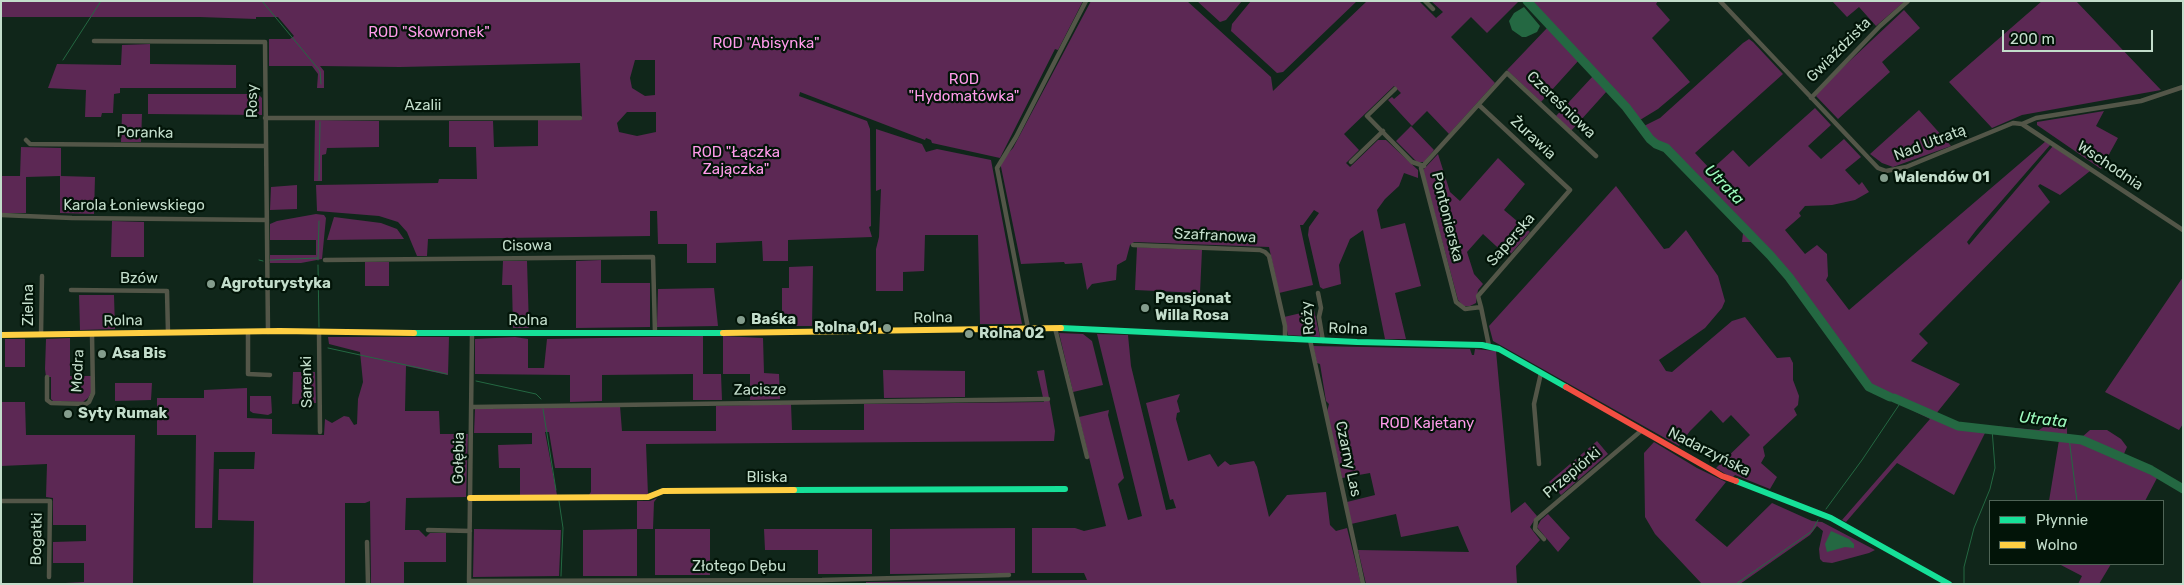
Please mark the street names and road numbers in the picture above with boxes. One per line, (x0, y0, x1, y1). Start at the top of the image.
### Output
street label: Gwiaździsta (1803, 14, 1875, 86)
street label: Czereśniowa (1523, 68, 1599, 142)
street label: Rosy (244, 84, 262, 118)
street label: Azalii (405, 97, 441, 115)
street label: Żurawia (1507, 112, 1559, 164)
street label: Nad Utratą (1891, 121, 1969, 165)
street label: Poranka (116, 124, 174, 142)
street label: Wschodnia (2074, 137, 2146, 195)
street label: Pontonierska (1427, 170, 1467, 264)
street label: Karola Łoniewskiego (63, 197, 205, 215)
street label: Saperska (1483, 210, 1539, 270)
street label: Szafranowa (1173, 225, 1257, 247)
street label: Cisowa (502, 237, 552, 255)
street label: Bzów (120, 270, 158, 288)
street label: Zielna (20, 284, 38, 326)
street label: Róży (1297, 300, 1319, 336)
street label: Rolna (913, 309, 953, 327)
street label: Rolna (103, 312, 143, 330)
street label: Rolna (508, 312, 548, 330)
street label: Rolna (1328, 319, 1368, 339)
street label: Modra (68, 349, 88, 393)
street label: Sarenki (298, 356, 316, 408)
street label: Zacisze (733, 381, 787, 399)
street label: Czarny Las (1331, 420, 1365, 498)
street label: Nadarzyńska (1665, 424, 1753, 480)
street label: Gołębia (450, 432, 468, 484)
street label: Przepiórki (1540, 444, 1604, 502)
street label: Bliska (747, 469, 787, 487)
street label: Bogatki (28, 512, 46, 566)
street label: Złotego Dębu (692, 558, 786, 576)

